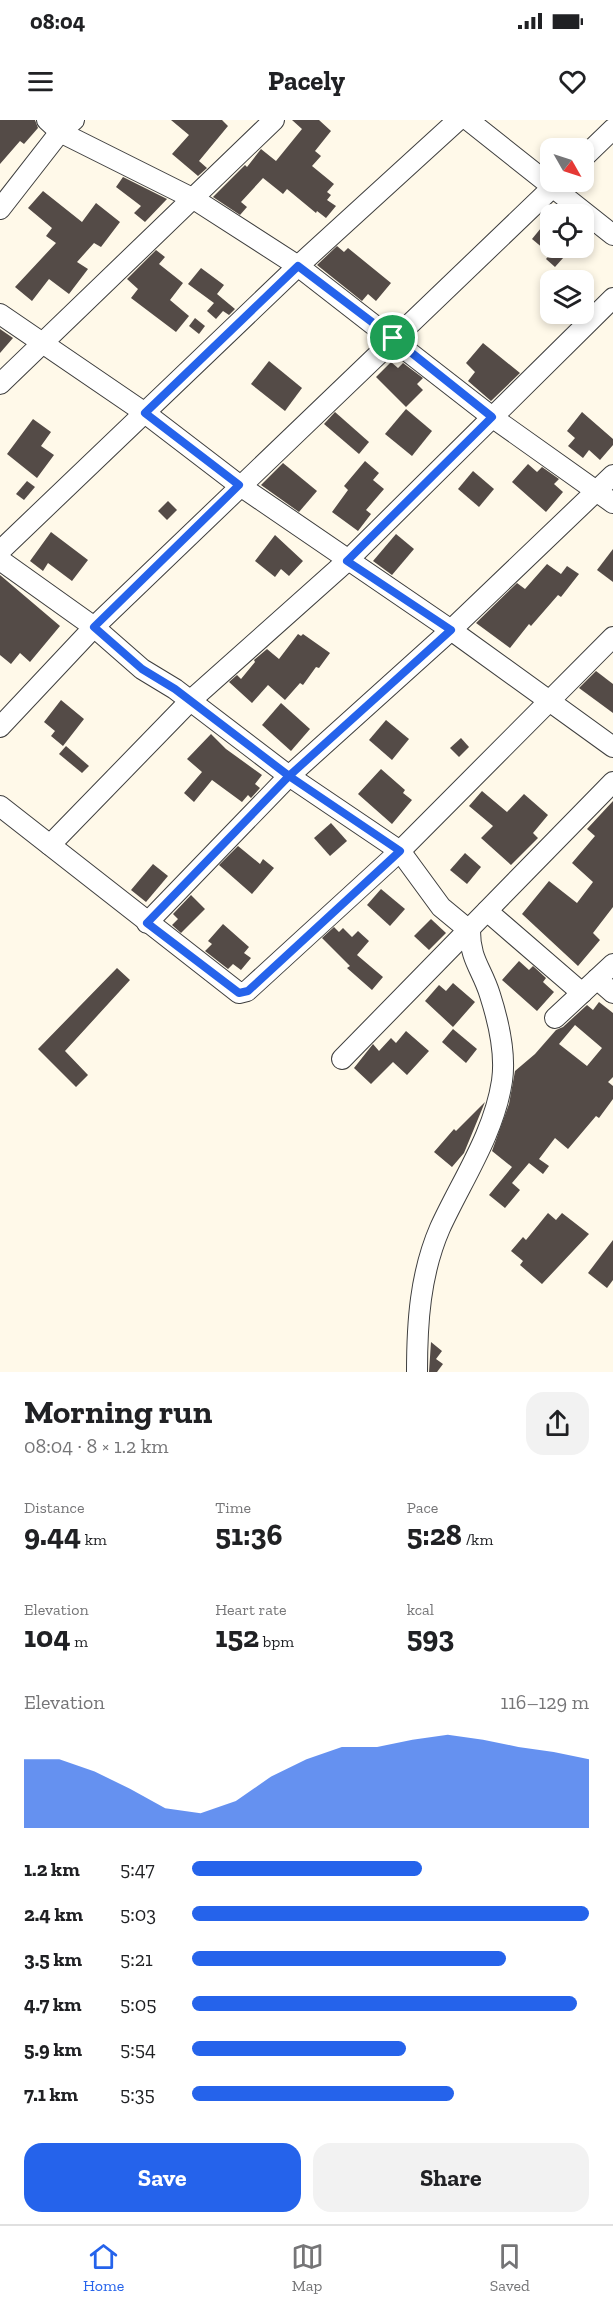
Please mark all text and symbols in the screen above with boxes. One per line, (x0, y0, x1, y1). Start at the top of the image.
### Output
text: 08:04 (30, 8, 85, 35)
icon: menu (24, 65, 57, 98)
text: Pacely (268, 65, 345, 97)
icon: heart (556, 65, 589, 98)
north arrow (540, 138, 594, 192)
map controls (540, 138, 594, 324)
button: locate (540, 204, 594, 258)
button: layers (540, 270, 594, 324)
pin (367, 312, 418, 363)
icon: arrive (376, 321, 409, 354)
text: Morning run (24, 1392, 212, 1431)
button: share (526, 1392, 589, 1455)
text: 08:04 · 8 × 1.2 km (24, 1434, 169, 1458)
text: Distance (24, 1498, 85, 1517)
text: Time (215, 1498, 251, 1517)
text: Pace (407, 1498, 438, 1517)
text: 9.44 (24, 1517, 81, 1553)
text: 51:36 (215, 1517, 283, 1553)
text: 5:28 (407, 1517, 462, 1553)
text: km (81, 1530, 107, 1549)
text: /km (462, 1530, 493, 1549)
text: Elevation (24, 1600, 89, 1619)
text: Heart rate (215, 1600, 286, 1619)
text: kcal (407, 1600, 434, 1619)
text: 104 (24, 1619, 71, 1655)
text: 152 (215, 1619, 259, 1655)
text: 593 (407, 1619, 454, 1655)
text: m (71, 1632, 88, 1651)
text: bpm (259, 1632, 294, 1651)
text: Elevation (24, 1690, 105, 1714)
text: 116–129 m (500, 1690, 589, 1714)
text: 1.2 km (24, 1857, 80, 1881)
text: 5:47 (120, 1857, 155, 1881)
text: 2.4 km (24, 1902, 83, 1926)
text: 5:03 (120, 1902, 156, 1926)
text: 3.5 km (24, 1947, 82, 1971)
text: 5:21 (120, 1947, 153, 1971)
text: 4.7 km (24, 1992, 82, 2016)
text: 5:05 (120, 1992, 156, 2016)
text: 5.9 km (24, 2037, 82, 2061)
text: 5:54 (120, 2037, 156, 2061)
text: 7.1 km (24, 2082, 78, 2106)
text: 5:35 (120, 2082, 155, 2106)
button: Save (24, 2143, 301, 2212)
button: Share (313, 2143, 589, 2212)
tab: Home (83, 2240, 124, 2295)
tab: Map (291, 2240, 324, 2295)
tab: Saved (490, 2240, 530, 2295)

